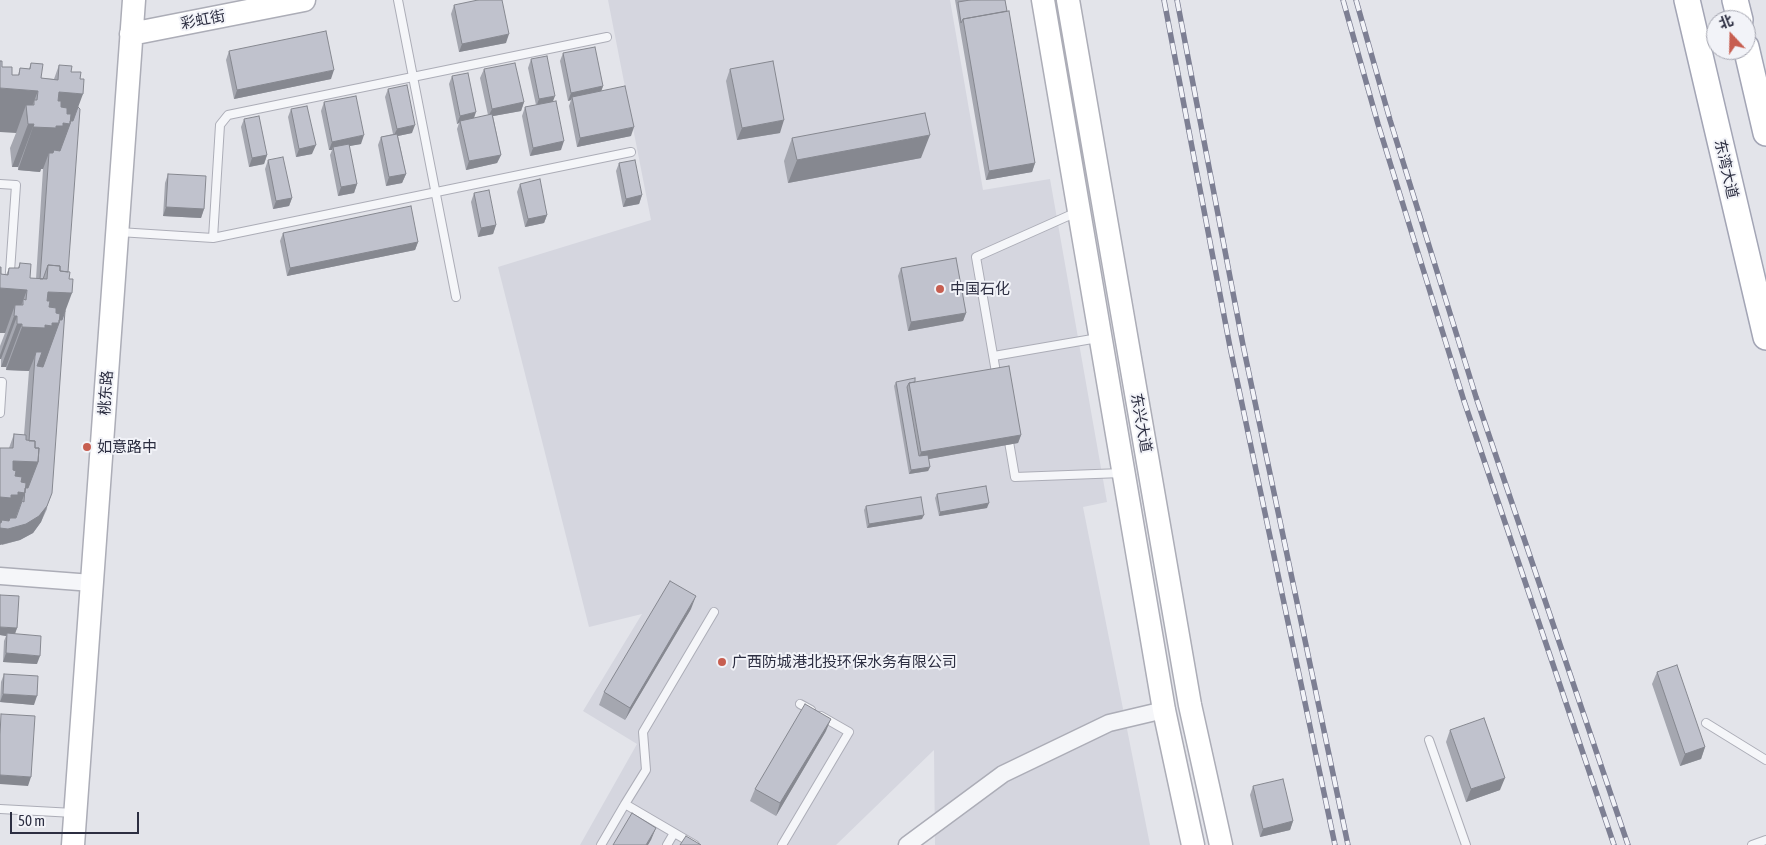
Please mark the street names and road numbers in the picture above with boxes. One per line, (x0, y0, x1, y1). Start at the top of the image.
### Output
street label: 彩虹街 (179, 7, 227, 33)
street label: 东湾大道 (1710, 138, 1742, 200)
street label: 桃东路 (95, 370, 117, 416)
street label: 东兴大道 (1127, 392, 1155, 454)

